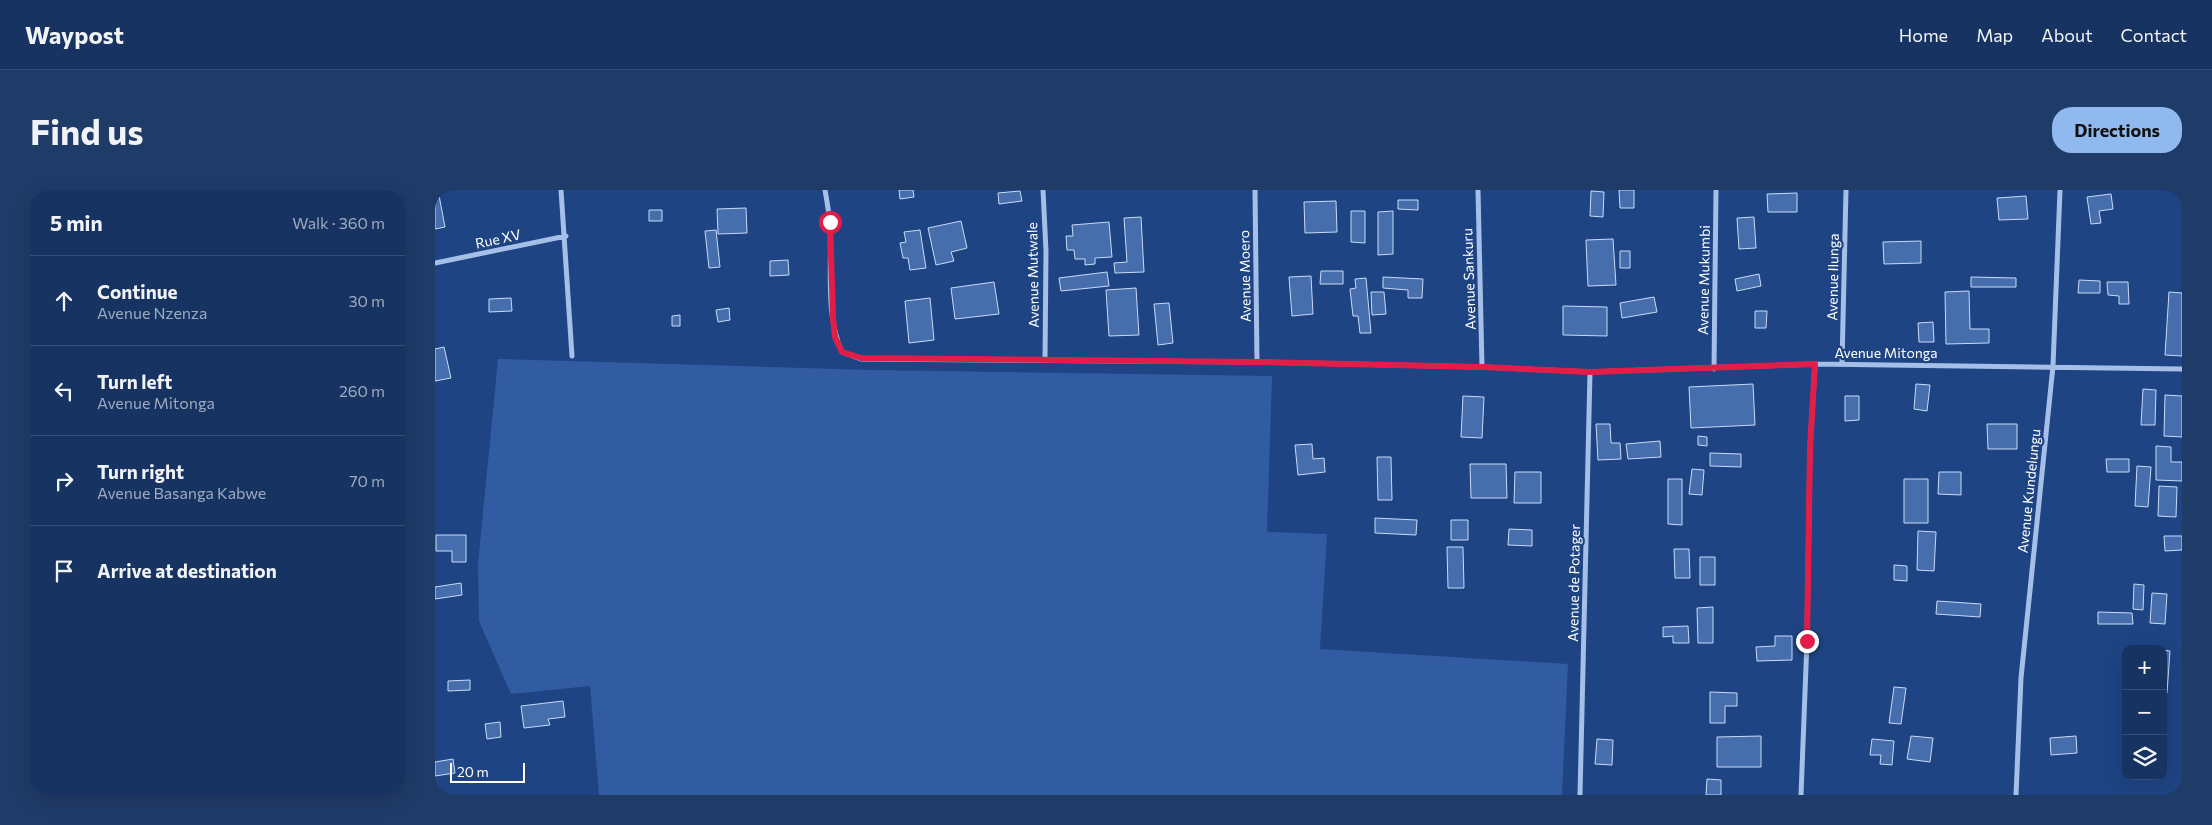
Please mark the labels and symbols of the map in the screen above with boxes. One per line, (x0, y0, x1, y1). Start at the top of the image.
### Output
route start (819, 211, 842, 234)
street label: Avenue Mutwale (1023, 222, 1042, 328)
street label: Rue XV (473, 225, 523, 252)
street label: Avenue Mukumbi (1694, 225, 1713, 335)
street label: Avenue Sankuru (1458, 228, 1479, 330)
street label: Avenue Moero (1235, 230, 1254, 322)
street label: Avenue Ilunga (1823, 233, 1842, 321)
street label: Avenue Mitonga (1834, 344, 1938, 361)
street label: Avenue Kundelungu (2014, 428, 2043, 554)
street label: Avenue de Potager (1564, 524, 1583, 642)
route end (1796, 630, 1819, 653)
scale bar (450, 760, 525, 783)

